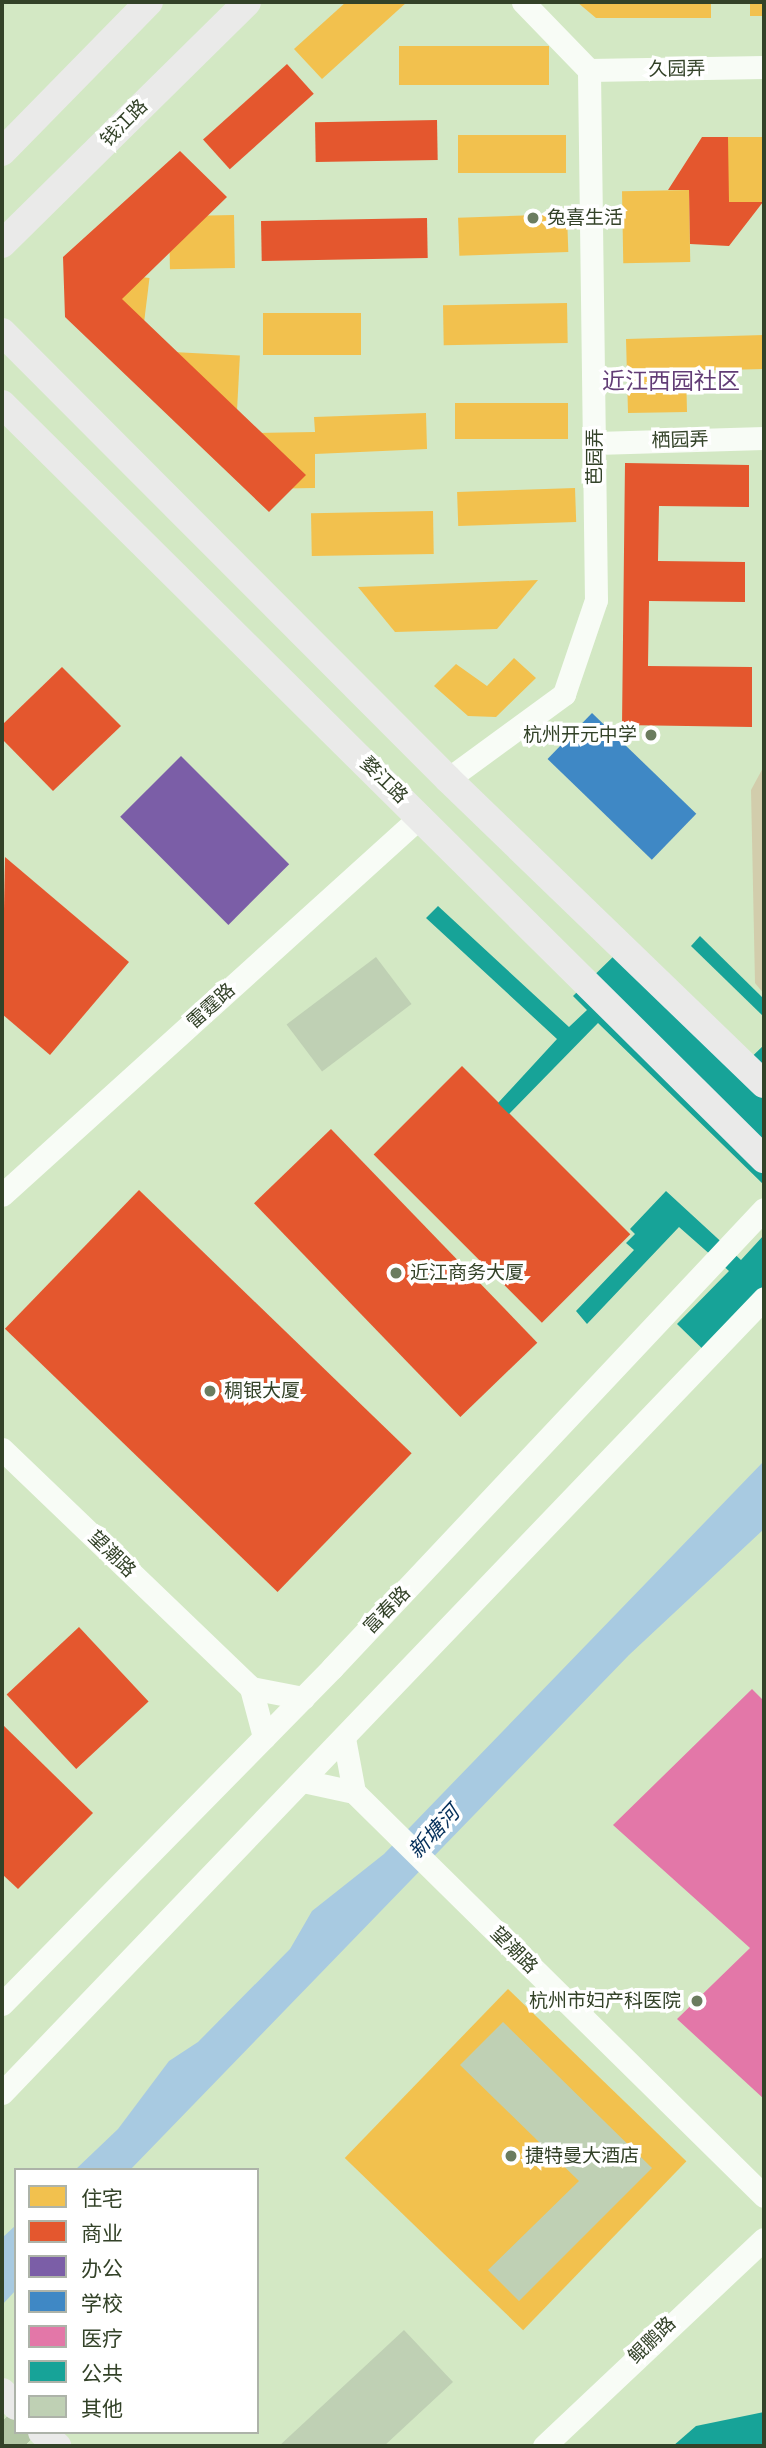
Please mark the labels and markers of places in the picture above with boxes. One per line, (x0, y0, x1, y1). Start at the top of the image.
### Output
place label: 兔喜生活 (547, 207, 623, 229)
marker: 兔喜生活 (525, 210, 541, 226)
place label: 杭州开元中学 (523, 724, 637, 746)
marker: 杭州开元中学 (643, 727, 659, 743)
place label: 近江商务大厦 (410, 1262, 524, 1284)
marker: 近江商务大厦 (388, 1265, 404, 1281)
place label: 稠银大厦 (224, 1380, 300, 1402)
marker: 稠银大厦 (202, 1383, 218, 1399)
place label: 杭州市妇产科医院 (529, 1990, 681, 2012)
marker: 杭州市妇产科医院 (687, 1991, 707, 2011)
place label: 捷特曼大酒店 (525, 2145, 639, 2167)
marker: 捷特曼大酒店 (503, 2148, 519, 2164)

